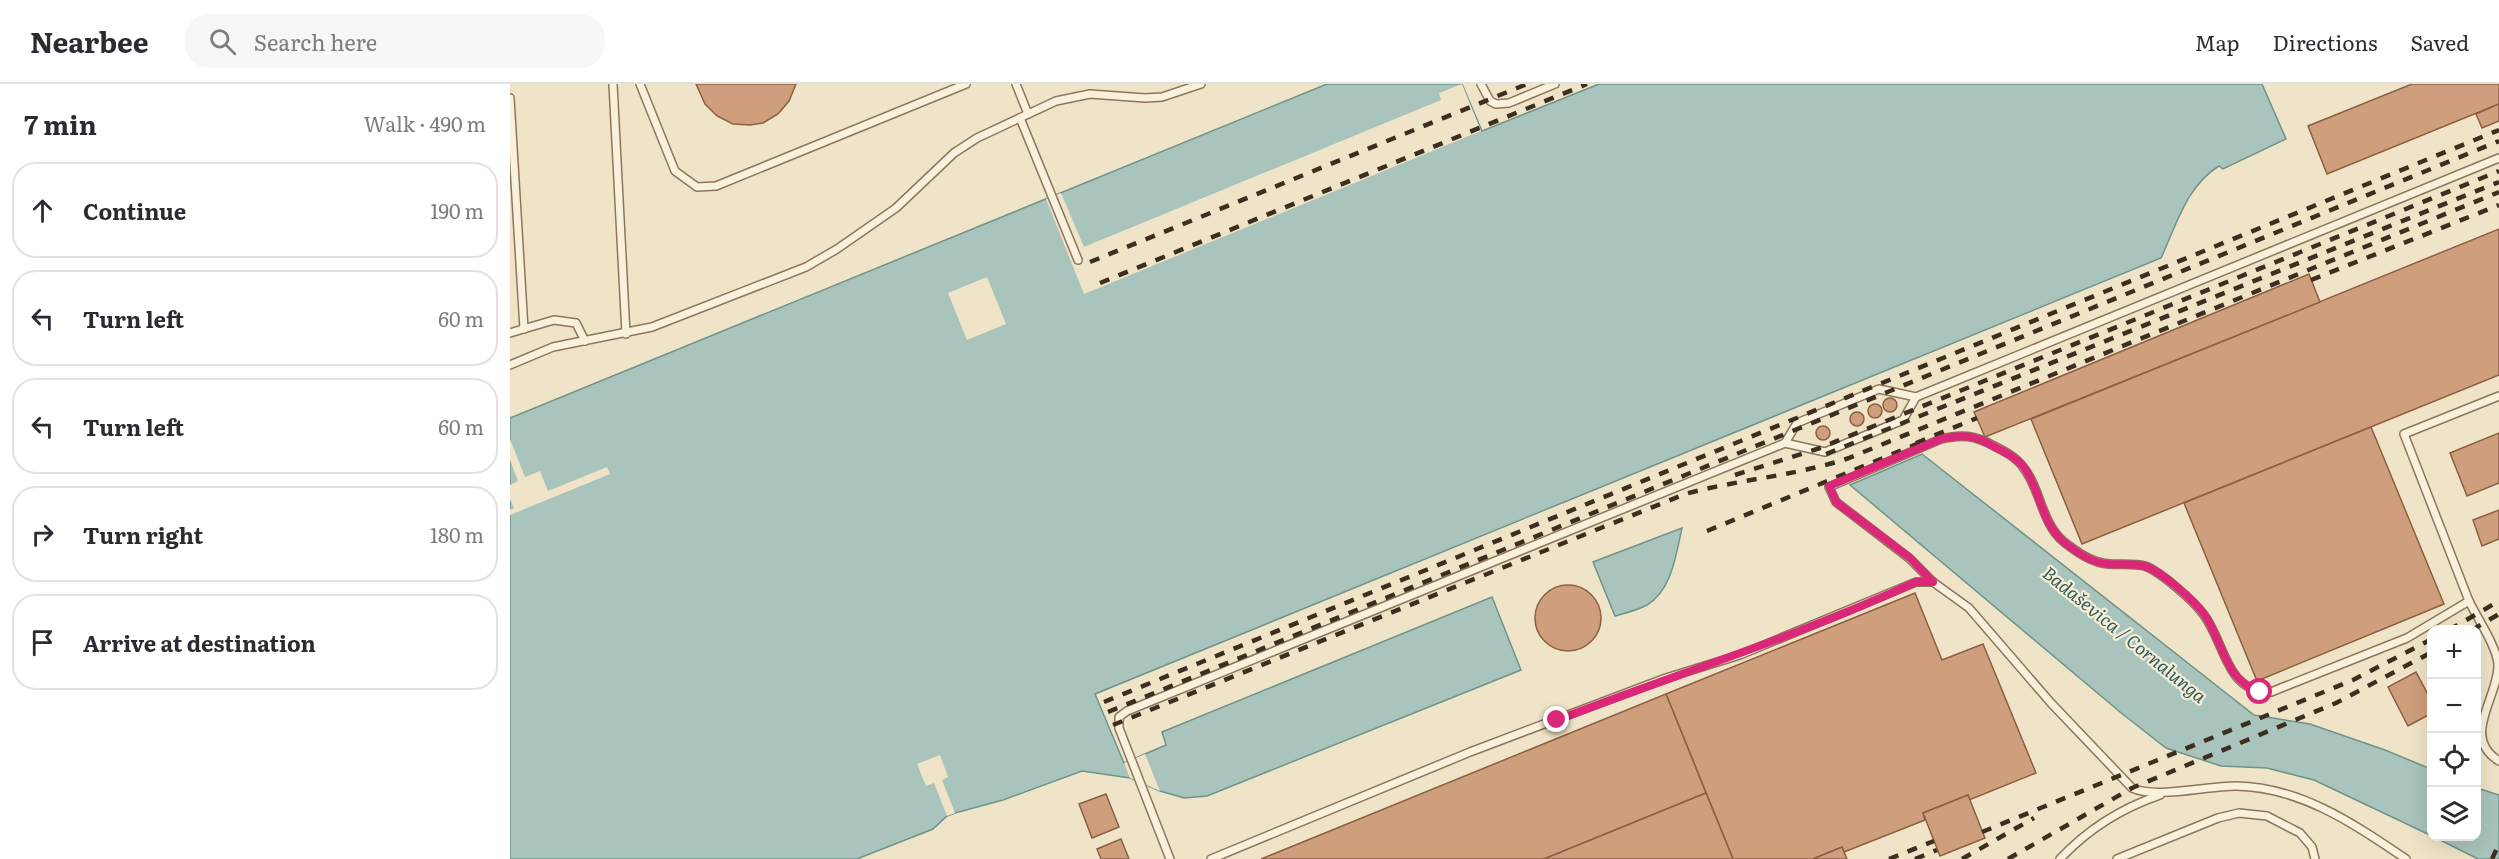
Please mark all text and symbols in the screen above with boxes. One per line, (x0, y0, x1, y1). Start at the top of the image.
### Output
search box (185, 14, 605, 68)
text: Nearbee (30, 20, 149, 62)
icon: search (206, 25, 239, 58)
text: Search here (254, 25, 377, 58)
text: Map (2195, 26, 2240, 57)
text: Directions (2273, 26, 2378, 57)
text: Saved (2411, 26, 2469, 57)
text: 7 min (24, 104, 97, 143)
text: Walk · 490 m (364, 108, 486, 138)
icon: ahead (26, 194, 59, 227)
text: Continue (83, 194, 186, 227)
text: 190 m (430, 195, 484, 225)
icon: left (26, 302, 59, 335)
text: Turn left (83, 302, 184, 335)
text: 60 m (438, 303, 484, 333)
icon: left (26, 410, 59, 443)
text: Turn left (83, 410, 184, 443)
text: 60 m (438, 411, 484, 441)
icon: right (26, 518, 59, 551)
text: Turn right (83, 518, 203, 551)
text: 180 m (430, 519, 484, 549)
water label: Badaševica / Cornalunga (2037, 559, 2213, 709)
map controls (2427, 625, 2481, 841)
button: + (2427, 625, 2481, 679)
icon: arrive (26, 626, 59, 659)
text: Arrive at destination (83, 626, 316, 659)
route start (2246, 678, 2272, 704)
button: − (2427, 679, 2481, 733)
route end (1543, 706, 1569, 732)
button: locate (2427, 733, 2481, 787)
button: layers (2427, 787, 2481, 841)

